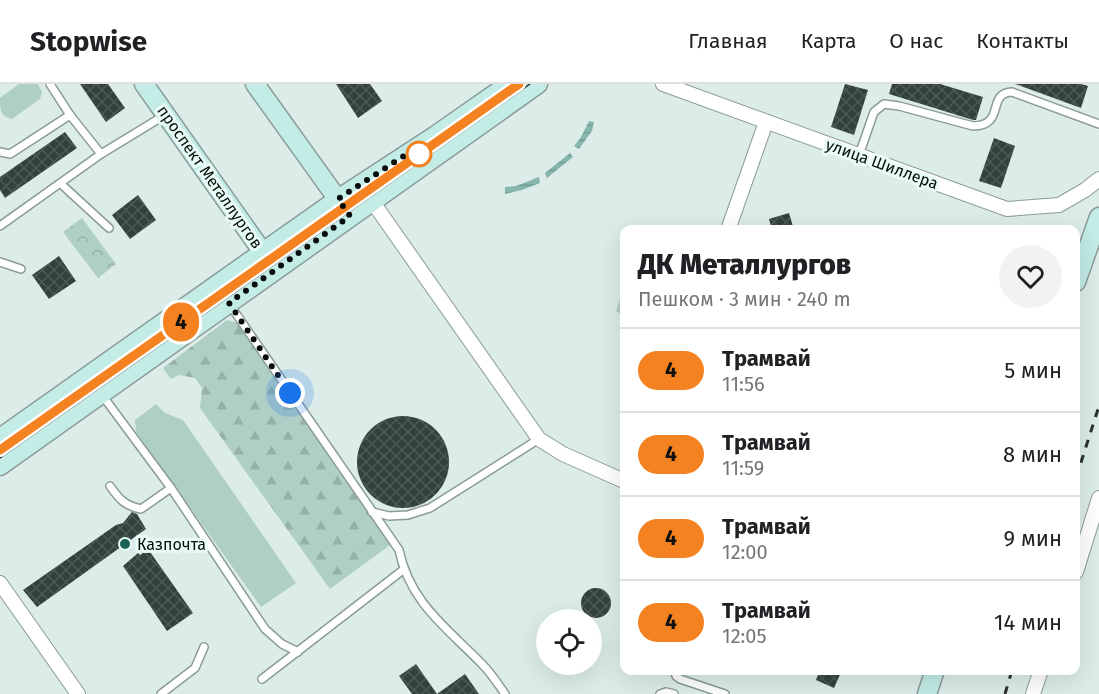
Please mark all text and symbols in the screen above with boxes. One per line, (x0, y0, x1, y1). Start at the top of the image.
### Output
text: Stopwise (30, 25, 147, 58)
text: Главная (688, 28, 768, 54)
text: Карта (801, 28, 856, 54)
text: О нас (889, 28, 943, 54)
text: Контакты (976, 28, 1069, 54)
street label: проспект Металлургов (153, 102, 267, 252)
street label: улица Шиллера (823, 135, 941, 193)
unlabelled marker (406, 141, 432, 167)
button: heart (999, 245, 1062, 308)
text: ДК Металлургов (638, 248, 851, 281)
text: Пешком · 3 мин · 240 m (638, 287, 851, 311)
line badge: 4 (162, 302, 201, 342)
text: 4 (175, 309, 187, 335)
text: Трамвай (722, 345, 811, 372)
text: 4 (665, 357, 677, 383)
text: 5 мин (1004, 357, 1062, 384)
text: 11:56 (722, 372, 765, 396)
your location (275, 378, 305, 408)
text: Трамвай (722, 429, 811, 456)
text: 4 (665, 441, 677, 467)
text: 8 мин (1003, 441, 1062, 468)
text: 11:59 (722, 456, 764, 480)
text: Трамвай (722, 513, 811, 540)
text: 4 (665, 525, 677, 551)
text: 9 мин (1004, 525, 1062, 552)
place label: Казпочта (137, 535, 206, 554)
marker: Казпочта (118, 537, 132, 551)
text: 12:00 (722, 540, 768, 564)
text: Трамвай (722, 597, 811, 624)
map controls (536, 609, 602, 675)
button: locate (536, 609, 602, 675)
text: 4 (665, 609, 677, 635)
text: 14 мин (994, 609, 1062, 636)
text: 12:05 (722, 624, 767, 648)

